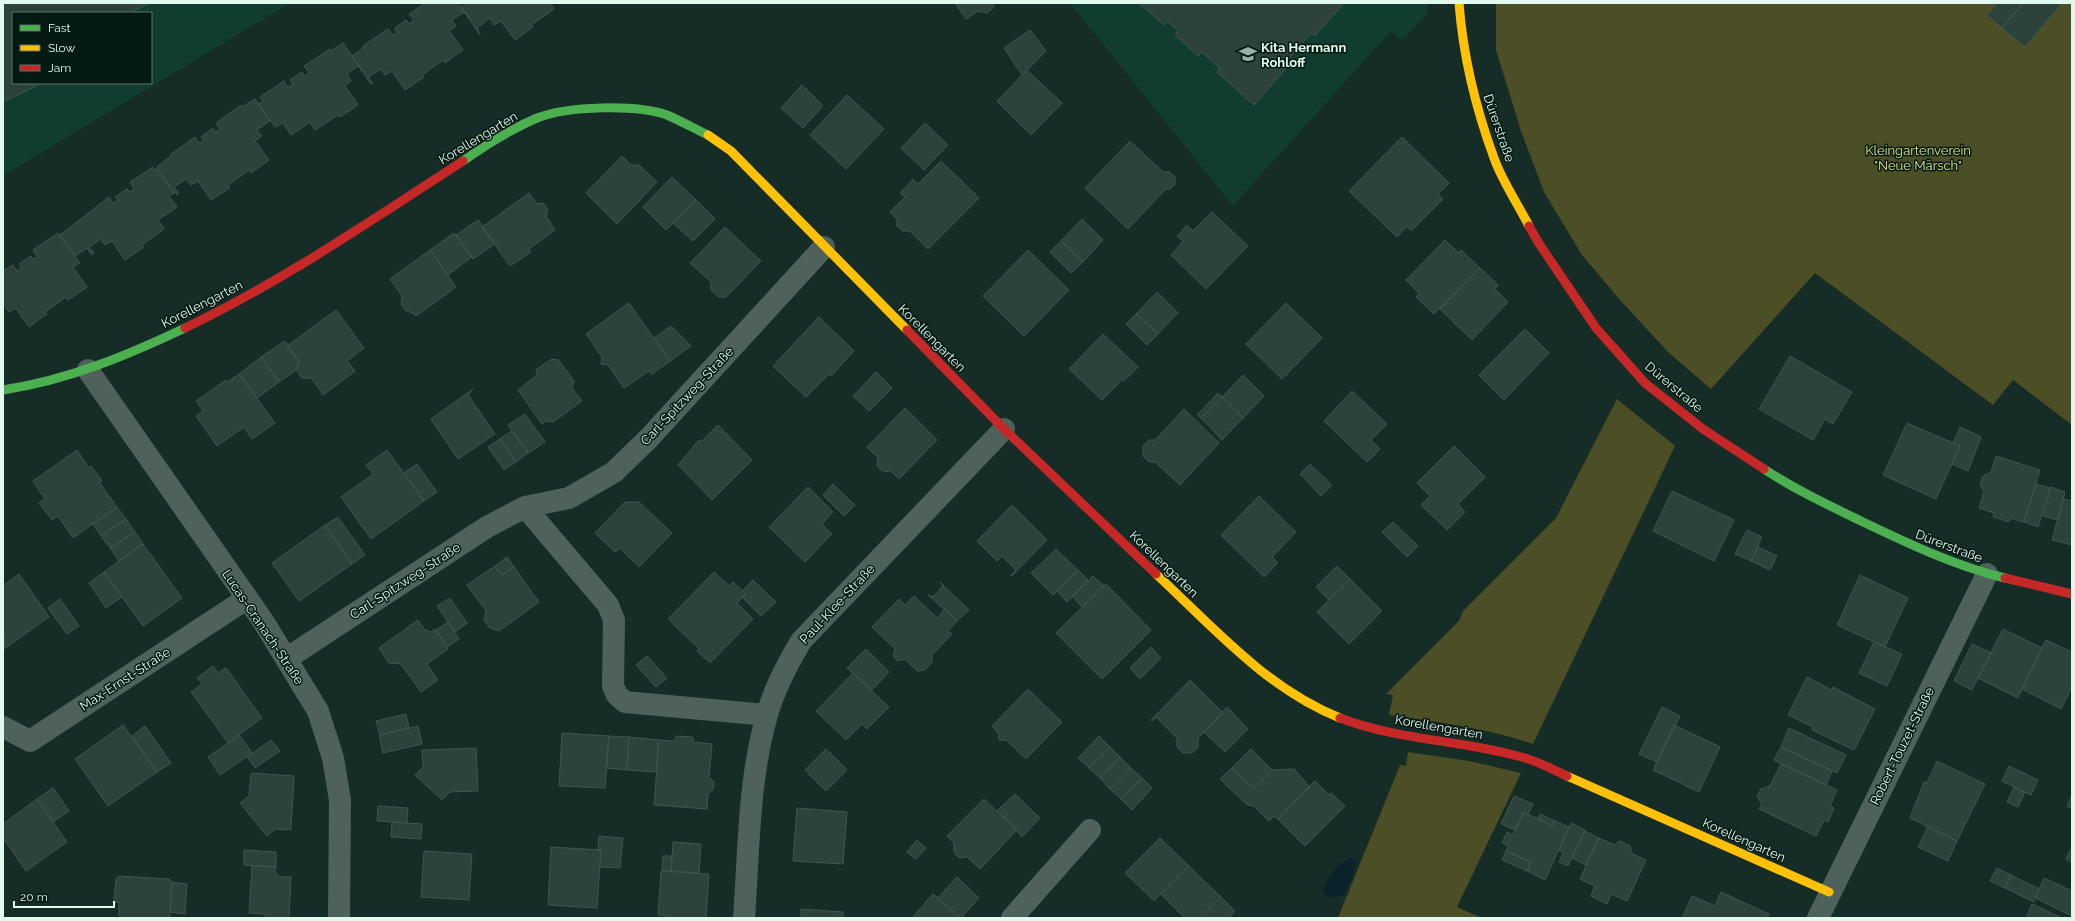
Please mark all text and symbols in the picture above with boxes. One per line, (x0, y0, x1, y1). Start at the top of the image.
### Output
legend (12, 12, 152, 84)
text: Fast (48, 21, 71, 35)
place label: Kita Hermann Rohloff (1261, 40, 1346, 70)
text: Slow (48, 41, 75, 55)
school or university icon: Kita Hermann Rohloff (1238, 44, 1258, 64)
text: Jam (48, 61, 71, 75)
street label: Dürerstraße (1480, 92, 1518, 164)
street label: Korellengarten (436, 109, 520, 167)
park label: Kleingartenverein "Neue Märsch" (1865, 143, 1971, 173)
street label: Korellengarten (159, 277, 245, 331)
street label: Korellengarten (895, 301, 969, 375)
street label: Carl-Spitzweg-Straße (638, 343, 737, 448)
street label: Dürerstraße (1642, 359, 1706, 416)
street label: Dürerstraße (1913, 526, 1985, 566)
street label: Korellengarten (1127, 528, 1201, 600)
street label: Carl-Spitzweg-Straße (347, 539, 463, 622)
street label: Paul-Klee-Straße (796, 561, 878, 647)
street label: Lucas-Cranach-Straße (219, 567, 307, 688)
street label: Max-Ernst-Straße (77, 644, 173, 714)
street label: Robert-Touzet-Straße (1867, 684, 1937, 807)
street label: Korellengarten (1394, 712, 1484, 742)
street label: Korellengarten (1700, 815, 1788, 865)
scale bar (14, 883, 114, 909)
text: 20 m (20, 890, 48, 904)

